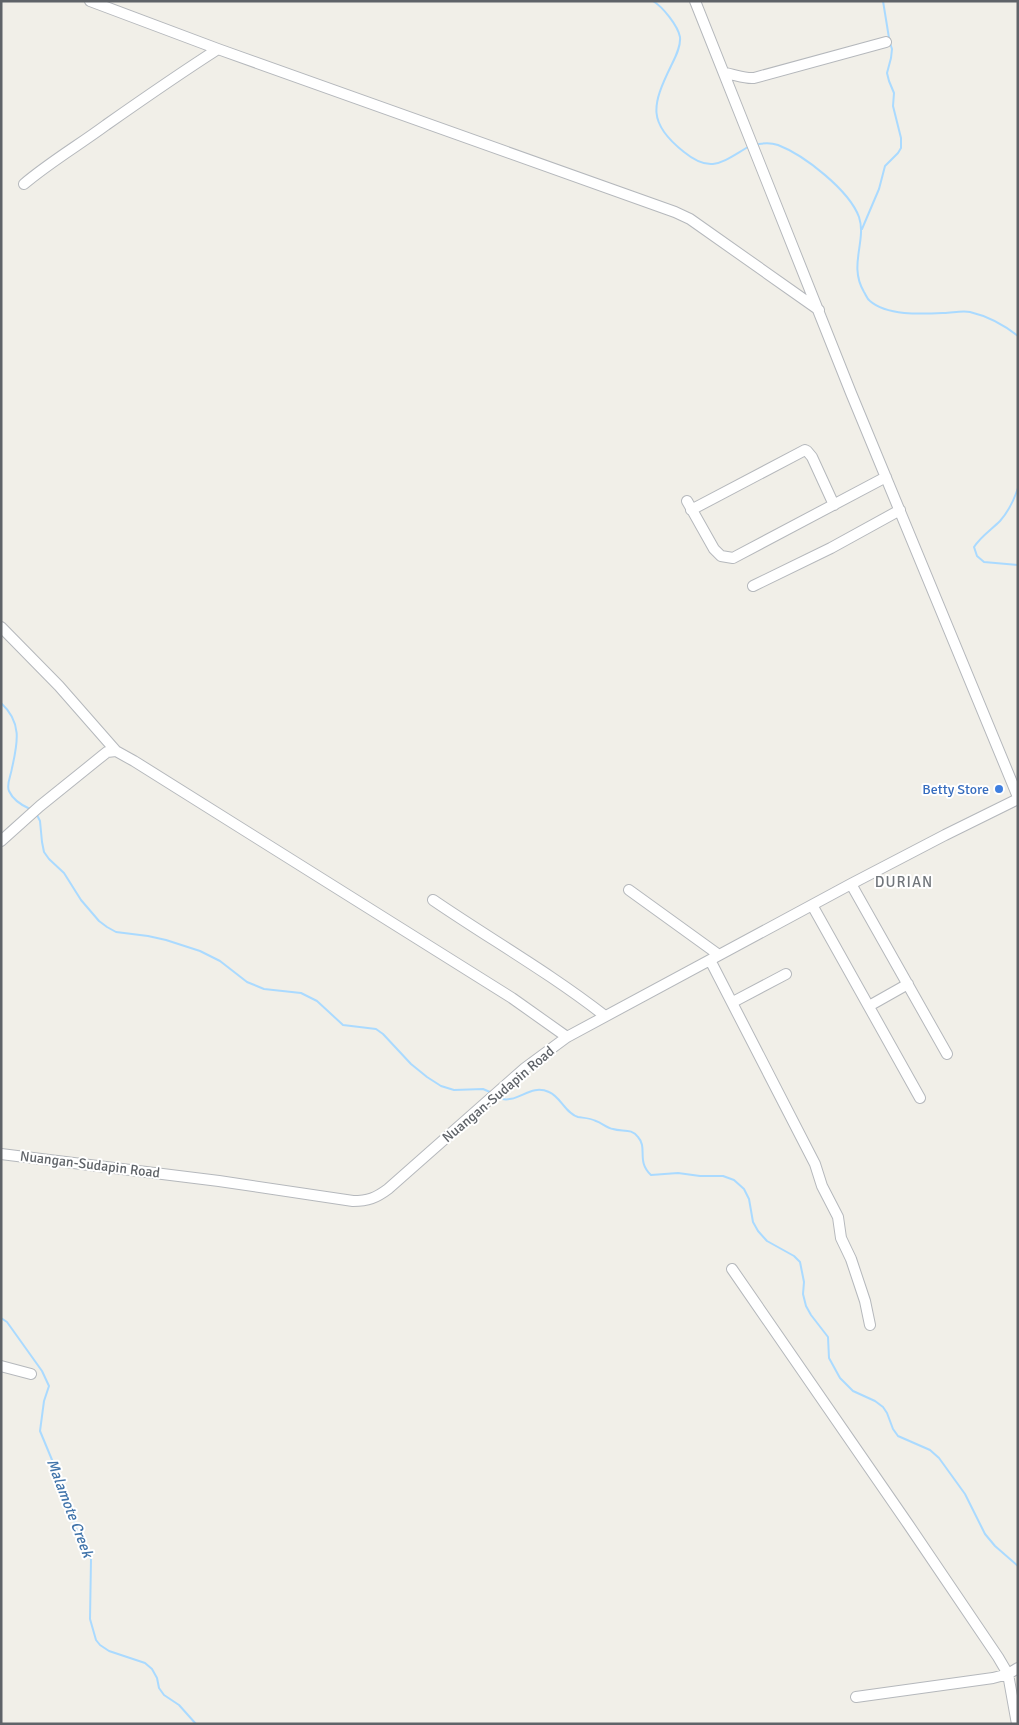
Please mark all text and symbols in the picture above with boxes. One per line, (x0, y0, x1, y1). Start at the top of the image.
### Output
place label: Betty Store (922, 781, 989, 798)
marker: Betty Store (993, 783, 1005, 795)
district label: DURIAN (875, 873, 933, 891)
street label: Nuangan-Sudapin Road (439, 1043, 558, 1146)
street label: Nuangan-Sudapin Road (19, 1147, 161, 1182)
water label: Malamote Creek (43, 1456, 98, 1561)

